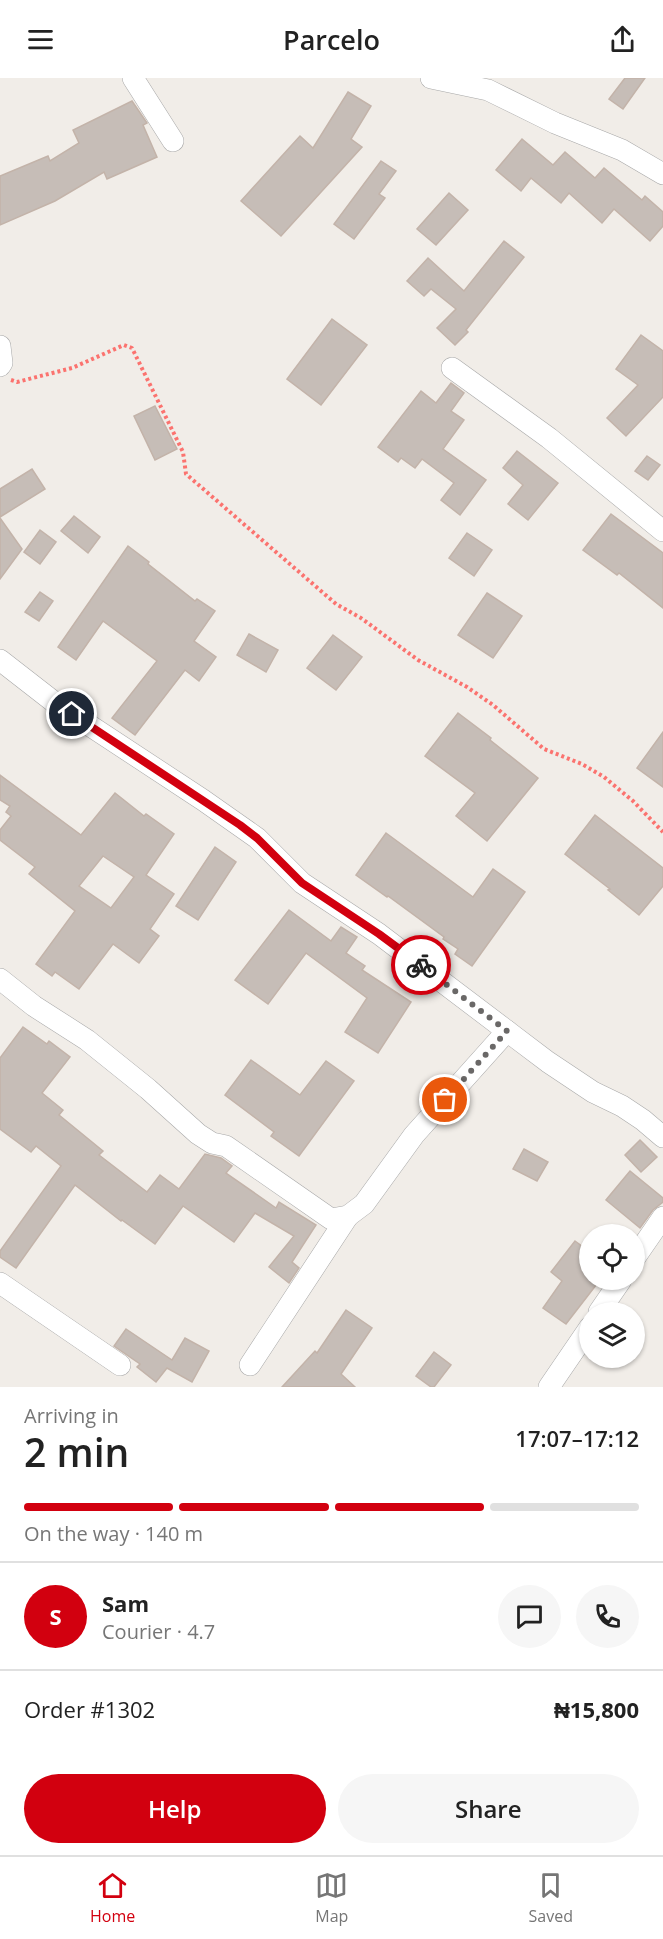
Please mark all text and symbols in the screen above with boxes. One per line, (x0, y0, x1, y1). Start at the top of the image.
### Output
text: Parcelo (283, 21, 380, 58)
icon: menu (24, 23, 57, 56)
icon: share (606, 23, 639, 56)
pin (46, 688, 97, 739)
icon: home (55, 697, 88, 730)
courier (391, 935, 451, 995)
icon: bike (405, 949, 438, 982)
pin (419, 1074, 470, 1125)
icon: bag (428, 1083, 461, 1116)
map controls (579, 1224, 645, 1368)
button: locate (579, 1224, 645, 1290)
button: layers (579, 1302, 645, 1368)
text: Arriving in (24, 1402, 119, 1429)
text: 17:07–17:12 (515, 1423, 639, 1453)
text: 2 min (24, 1425, 129, 1478)
text: On the way · 140 m (24, 1520, 203, 1547)
button: chat (498, 1585, 561, 1648)
button: phone (576, 1585, 639, 1648)
text: Sam (102, 1588, 149, 1618)
text: S (49, 1601, 62, 1631)
text: Courier · 4.7 (102, 1618, 215, 1645)
text: Order #1302 (24, 1694, 155, 1724)
text: ₦15,800 (554, 1694, 639, 1724)
button: Help (24, 1774, 326, 1843)
button: Share (338, 1774, 639, 1843)
tab: Home (90, 1869, 135, 1927)
tab: Map (315, 1869, 348, 1927)
tab: Saved (528, 1869, 573, 1927)

